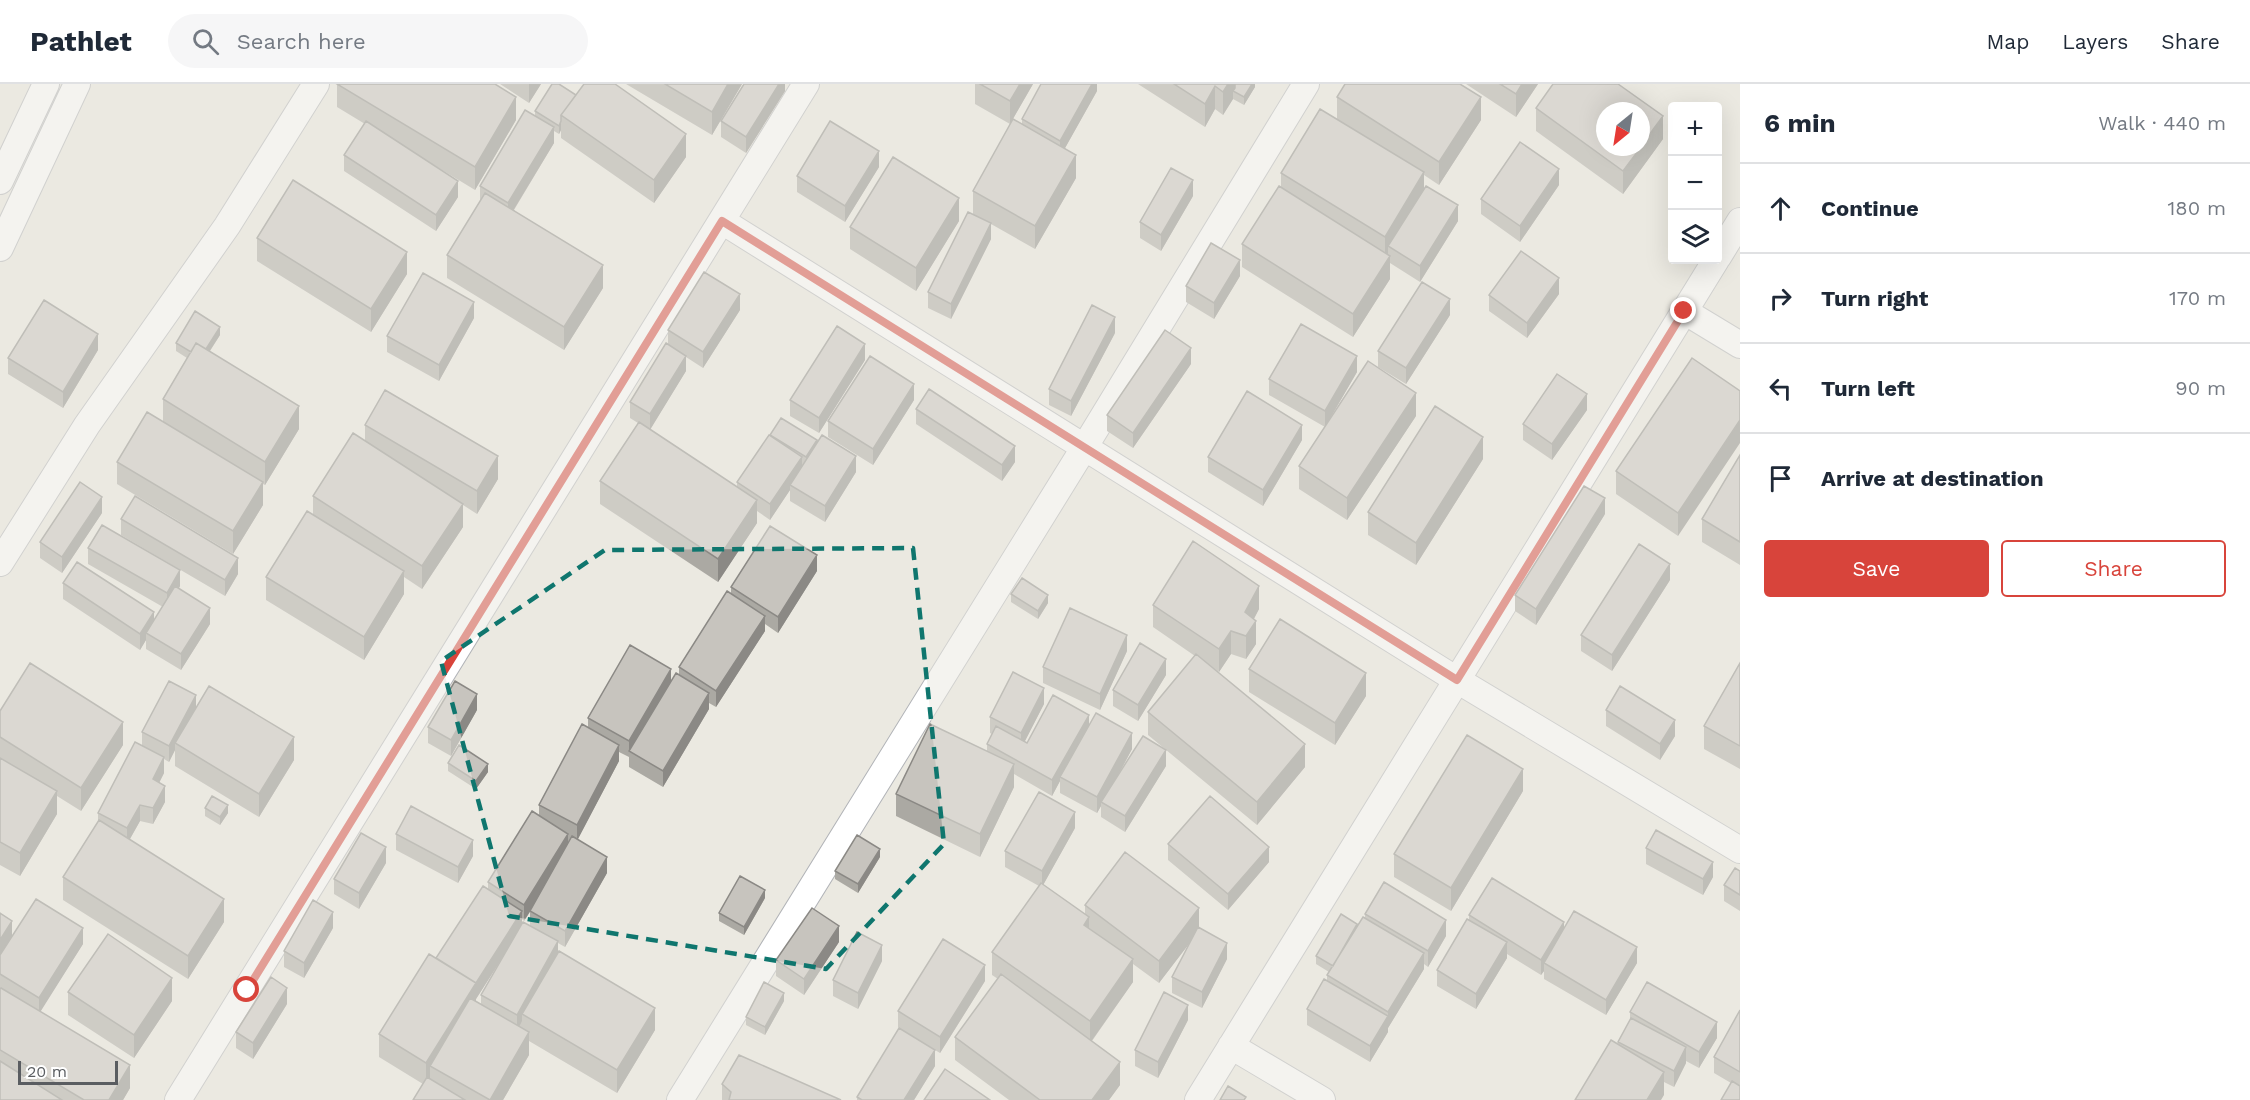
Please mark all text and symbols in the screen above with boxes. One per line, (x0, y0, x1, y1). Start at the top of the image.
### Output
search box (168, 14, 588, 68)
text: Pathlet (30, 25, 132, 58)
icon: search (189, 25, 222, 58)
text: Search here (237, 29, 366, 54)
text: Map (1986, 29, 2029, 54)
text: Layers (2062, 29, 2128, 54)
text: Share (2161, 29, 2220, 54)
north arrow (1596, 102, 1650, 156)
map controls (1668, 102, 1722, 264)
button: + (1668, 102, 1722, 156)
text: 6 min (1764, 108, 1836, 138)
text: Walk · 440 m (2098, 111, 2226, 135)
button: − (1668, 156, 1722, 210)
icon: ahead (1764, 192, 1797, 225)
text: Continue (1821, 196, 1919, 221)
text: 180 m (2168, 196, 2226, 220)
button: layers (1668, 210, 1722, 264)
icon: right (1764, 282, 1797, 315)
text: Turn right (1821, 286, 1928, 311)
text: 170 m (2169, 286, 2226, 310)
route end (1670, 297, 1696, 323)
icon: left (1764, 372, 1797, 405)
text: Turn left (1821, 376, 1915, 401)
text: 90 m (2175, 376, 2226, 400)
icon: arrive (1764, 462, 1797, 495)
text: Arrive at destination (1821, 466, 2044, 491)
button: Save (1764, 540, 1989, 597)
button: Share (2001, 540, 2226, 597)
route start (233, 976, 259, 1002)
scale bar (18, 1058, 118, 1086)
text: 20 m (27, 1062, 67, 1081)

